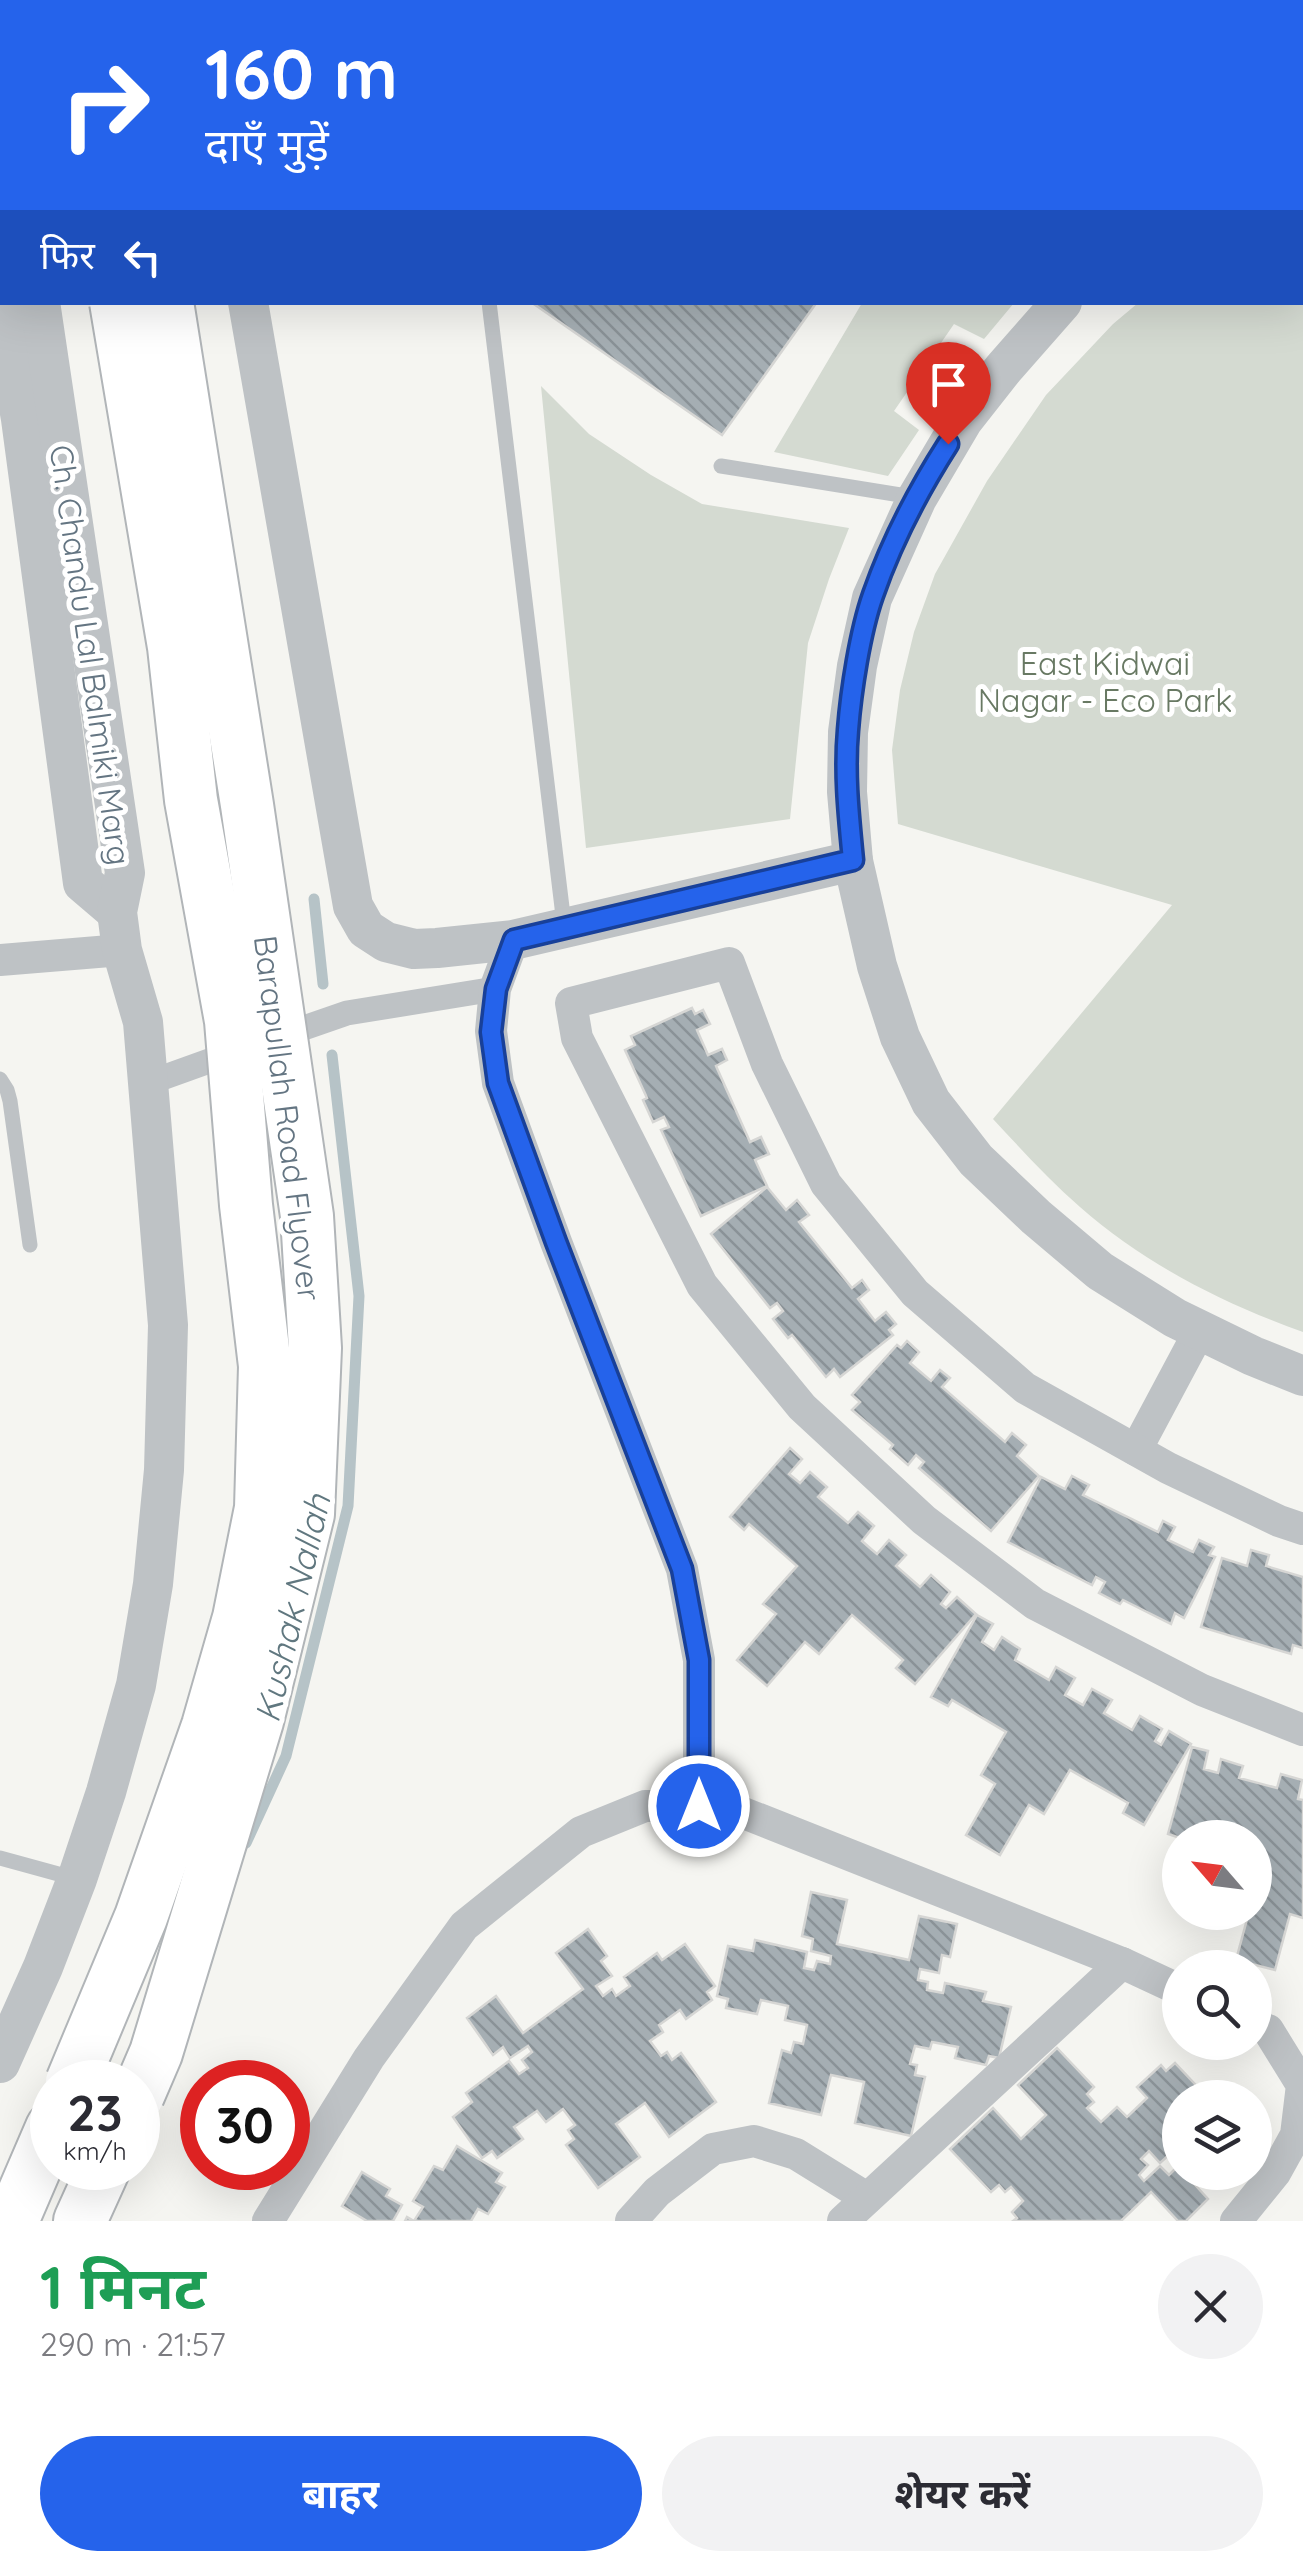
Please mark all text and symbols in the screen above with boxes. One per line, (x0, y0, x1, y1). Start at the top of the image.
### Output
text: 160 m (205, 29, 398, 117)
icon: right (40, 40, 170, 170)
text: दाएँ मुड़ें (205, 116, 329, 172)
icon: left (115, 230, 170, 285)
text: फिर (40, 231, 95, 279)
pin (906, 342, 991, 445)
icon: arrive (921, 357, 976, 412)
street label: Ch. Chandu Lal Balmiki Marg (42, 442, 140, 868)
park label: East Kidwai Nagar - Eco Park (978, 643, 1232, 720)
street label: Barapullah Road Flyover (246, 933, 330, 1303)
water label: Kushak Nallah (244, 1489, 340, 1726)
position arrow (647, 1754, 751, 1858)
north arrow (1162, 1820, 1272, 1930)
map controls (1162, 1820, 1272, 2190)
button: search (1162, 1950, 1272, 2060)
speed limit sign: 30 (180, 2060, 310, 2190)
button: layers (1162, 2080, 1272, 2190)
text: 23 (67, 2081, 123, 2144)
text: km/h (63, 2135, 127, 2166)
text: 1 मिनट (40, 2249, 206, 2324)
button: close (1158, 2254, 1263, 2359)
text: 290 m · 21:57 (40, 2324, 226, 2364)
button: बाहर (40, 2436, 642, 2551)
button: शेयर करें (662, 2436, 1263, 2551)

